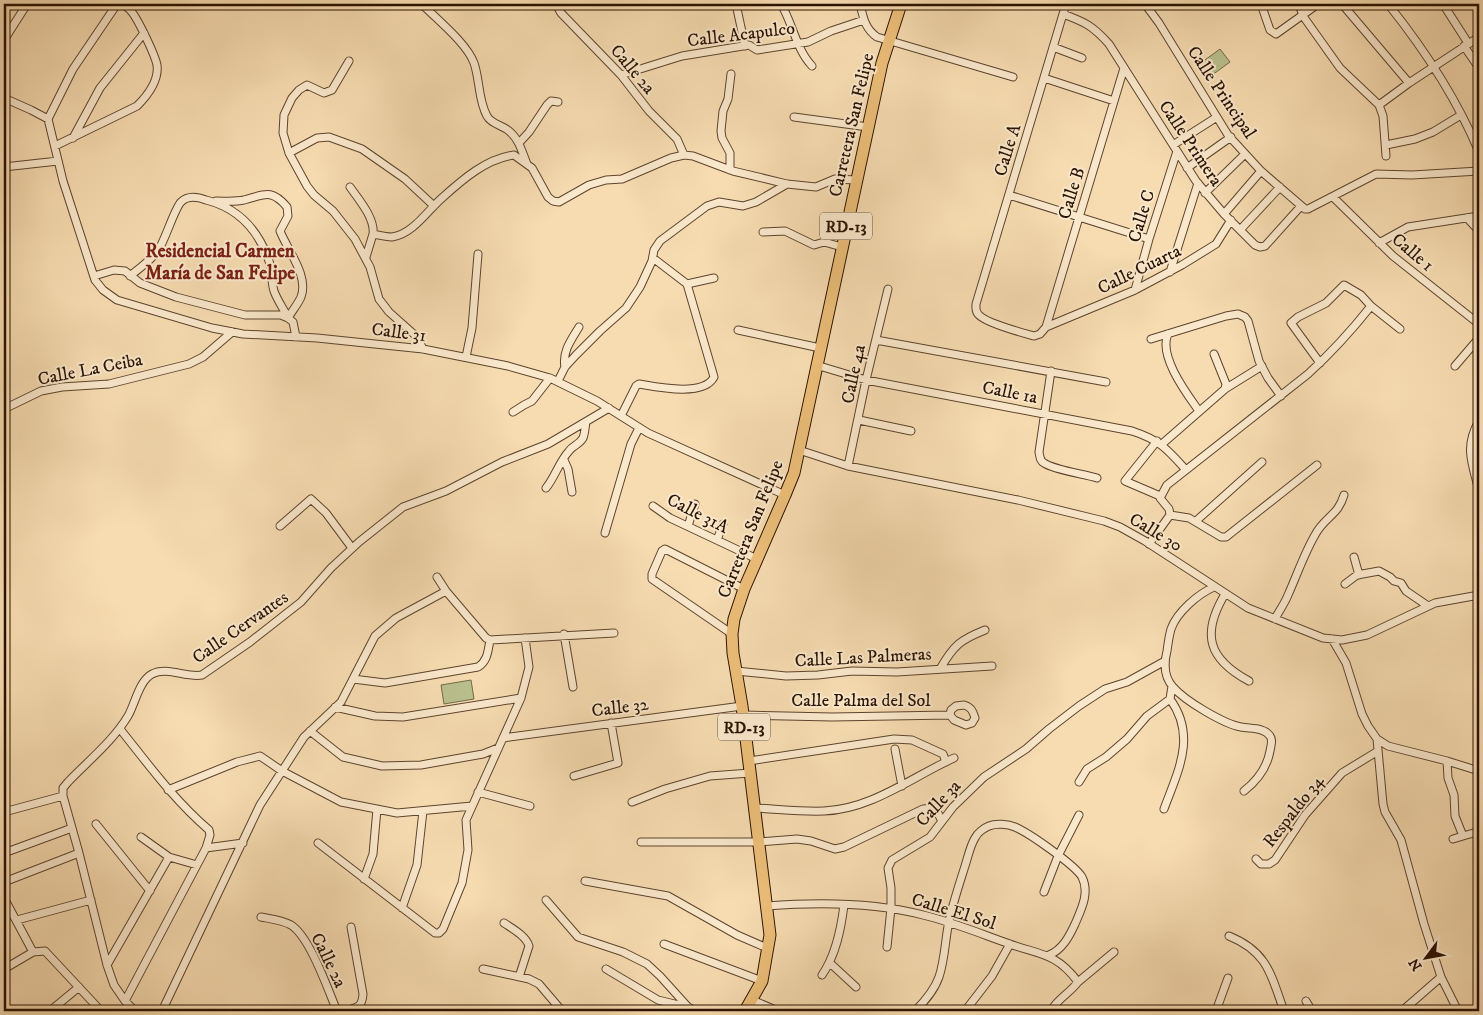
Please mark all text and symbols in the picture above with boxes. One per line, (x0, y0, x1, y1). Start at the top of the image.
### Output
street label: Calle Acapulco (686, 17, 796, 52)
street label: Calle 2a (605, 40, 660, 99)
street label: Calle Principal (1182, 42, 1261, 144)
street label: Carretera San Felipe (825, 51, 879, 199)
street label: Calle Primera (1153, 96, 1227, 191)
street label: Calle A (990, 121, 1026, 179)
street label: Calle B (1054, 165, 1090, 222)
street label: Calle C (1124, 187, 1160, 245)
road number: RD-13 (820, 212, 872, 240)
street label: Calle 1 (1387, 229, 1438, 277)
district label: Residencial Carmen María de San Felipe (145, 240, 296, 285)
street label: Calle Cuarta (1094, 240, 1185, 300)
street label: Calle 31 (370, 319, 428, 347)
street label: Calle 4a (837, 342, 871, 406)
street label: Calle La Ceiba (36, 349, 145, 391)
street label: Calle 1a (980, 377, 1040, 409)
street label: Carretera San Felipe (713, 457, 789, 602)
street label: Calle 31A (663, 489, 733, 539)
street label: Calle 30 (1125, 508, 1186, 557)
street label: Calle Cervantes (188, 587, 293, 669)
street label: Calle Las Palmeras (794, 643, 932, 673)
street label: Calle Palma del Sol (791, 690, 931, 712)
street label: Calle 32 (590, 694, 650, 722)
road number: RD-13 (718, 714, 770, 740)
street label: Respaldo 34 (1259, 770, 1329, 852)
street label: Calle 3a (912, 775, 966, 832)
street label: Calle El Sol (909, 889, 999, 935)
street label: Calle 2a (305, 929, 351, 992)
north arrow (1400, 932, 1450, 982)
text: N (1405, 954, 1427, 974)

